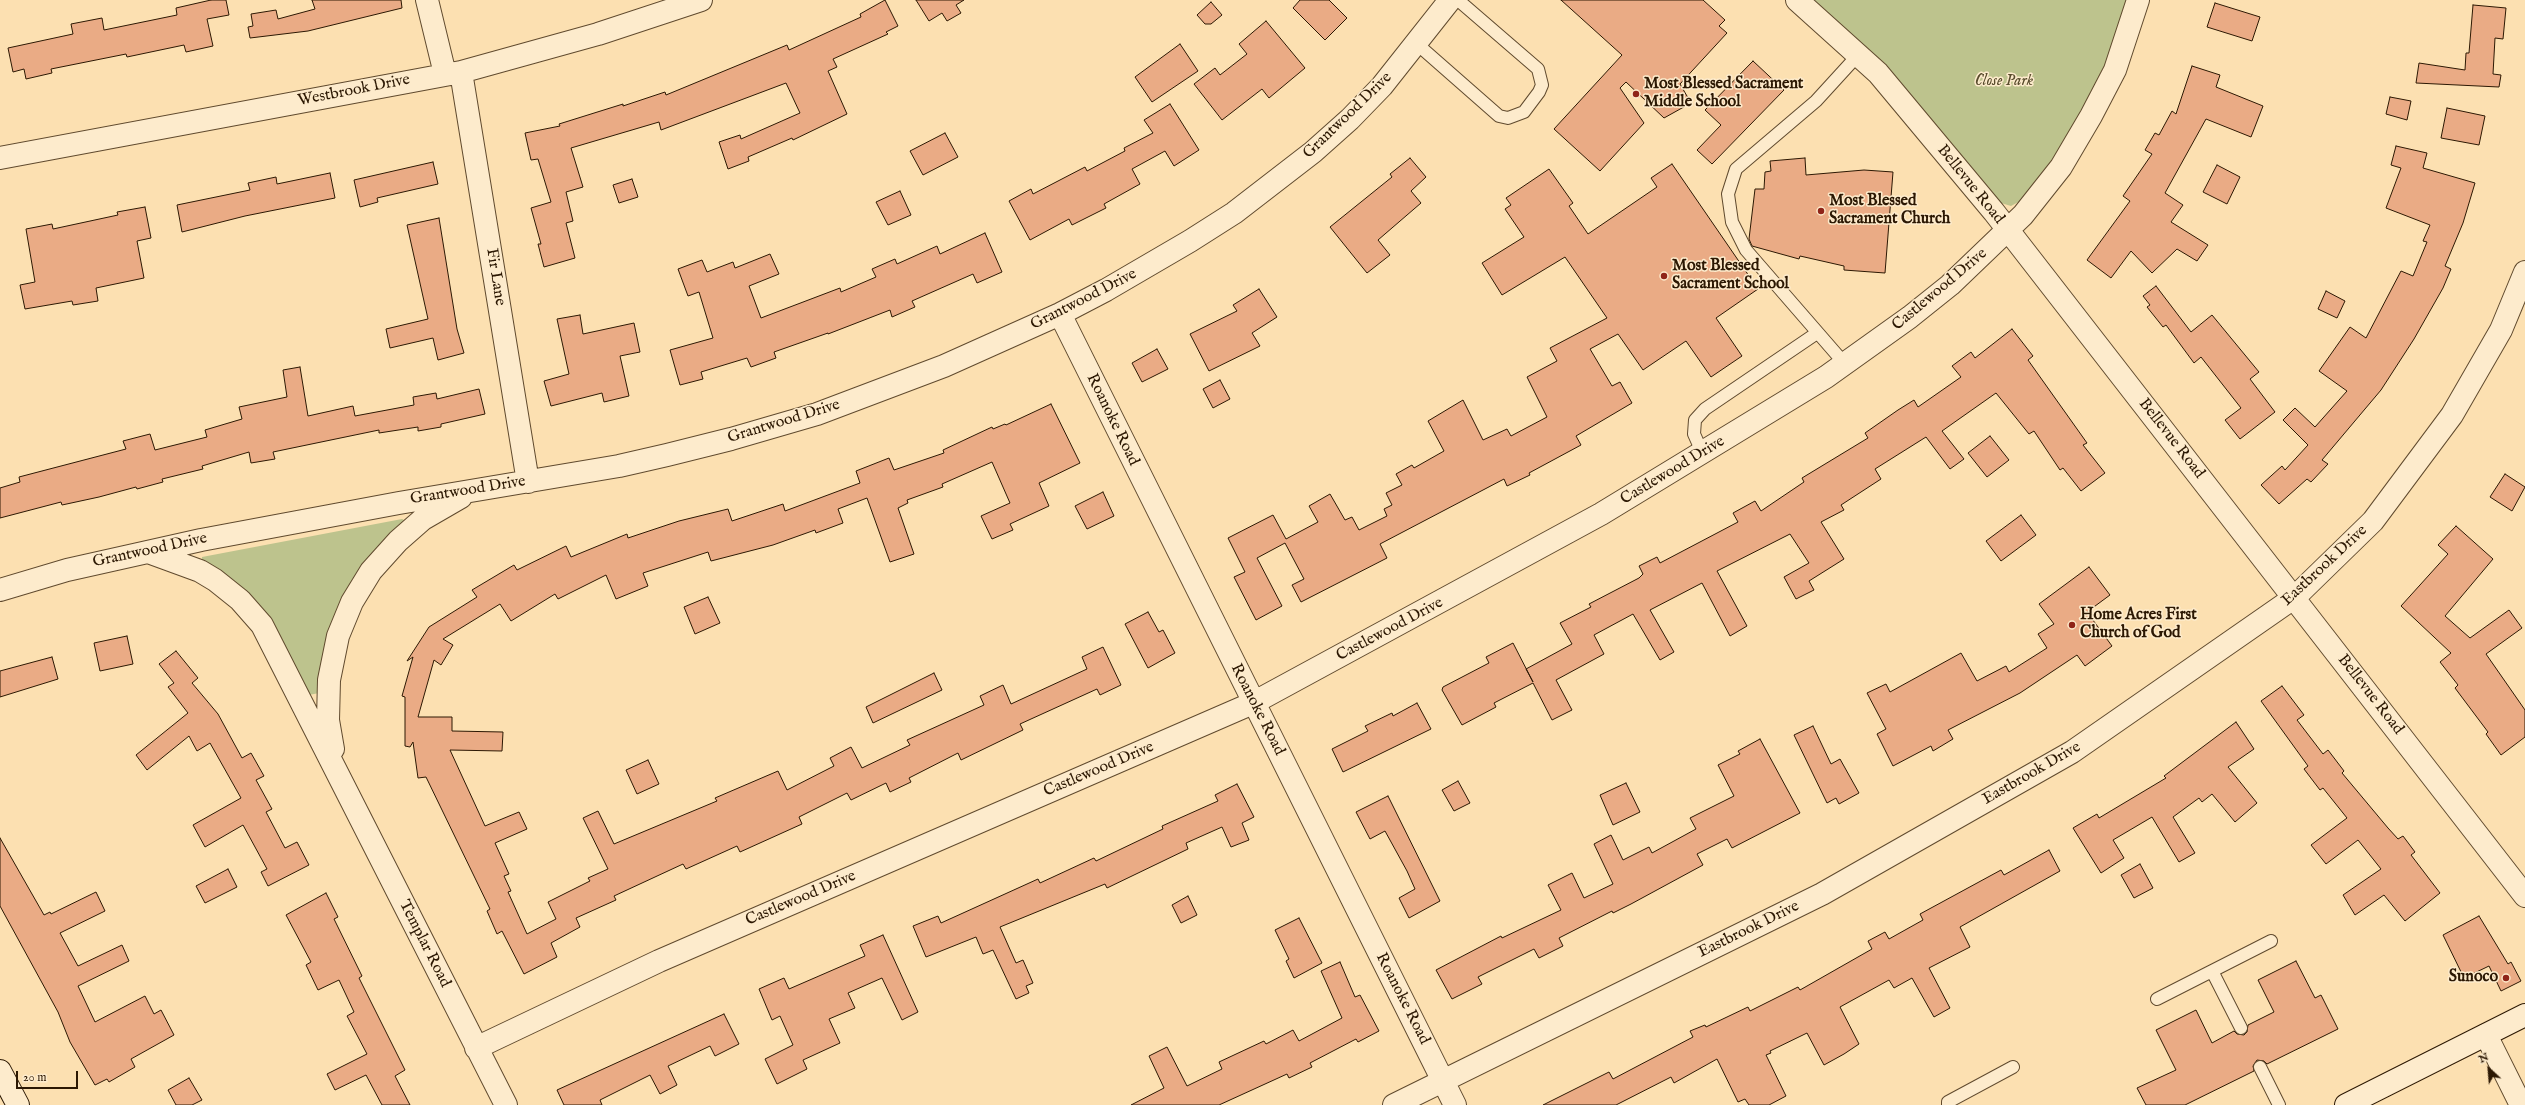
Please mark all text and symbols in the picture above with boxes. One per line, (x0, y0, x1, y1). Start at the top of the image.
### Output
street label: Grantwood Drive (1299, 69, 1397, 163)
street label: Westbrook Drive (296, 71, 412, 111)
park label: Close Park (1975, 72, 2033, 92)
place label: Most Blessed Sacrament Middle School (1644, 75, 1803, 113)
marker: Most Blessed Sacrament Middle School (1631, 89, 1641, 99)
street label: Bellevue Road (1932, 142, 2008, 228)
place label: Most Blessed Sacrament Church (1829, 192, 1950, 230)
marker: Most Blessed Sacrament Church (1816, 206, 1826, 216)
street label: Castlewood Drive (1889, 245, 1991, 335)
street label: Fir Lane (481, 247, 509, 307)
place label: Most Blessed Sacrament School (1672, 257, 1789, 295)
street label: Grantwood Drive (1028, 265, 1140, 335)
marker: Most Blessed Sacrament School (1659, 271, 1669, 281)
street label: Roanoke Road (1081, 371, 1143, 469)
street label: Bellevue Road (2134, 395, 2208, 483)
street label: Grantwood Drive (726, 396, 842, 448)
street label: Castlewood Drive (1617, 432, 1729, 510)
street label: Grantwood Drive (409, 472, 527, 510)
street label: Eastbrook Drive (2278, 521, 2372, 611)
street label: Grantwood Drive (91, 530, 209, 572)
street label: Castlewood Drive (1333, 594, 1447, 666)
place label: Home Acres First Church of God (2080, 606, 2197, 644)
marker: Home Acres First Church of God (2067, 620, 2077, 630)
street label: Bellevue Road (2333, 651, 2407, 739)
street label: Roanoke Road (1226, 661, 1288, 759)
street label: Castlewood Drive (1041, 738, 1157, 802)
street label: Eastbrook Drive (1980, 738, 2084, 810)
street label: Castlewood Drive (743, 867, 859, 931)
street label: Templar Road (394, 897, 454, 991)
street label: Eastbrook Drive (1695, 897, 1803, 963)
street label: Roanoke Road (1371, 950, 1433, 1048)
place label: Sunoco (2449, 968, 2498, 988)
marker: Sunoco (2501, 973, 2511, 983)
north arrow (2469, 1049, 2509, 1089)
text: N (2476, 1050, 2491, 1067)
scale bar (18, 1063, 80, 1089)
text: 20 m (23, 1070, 46, 1085)

